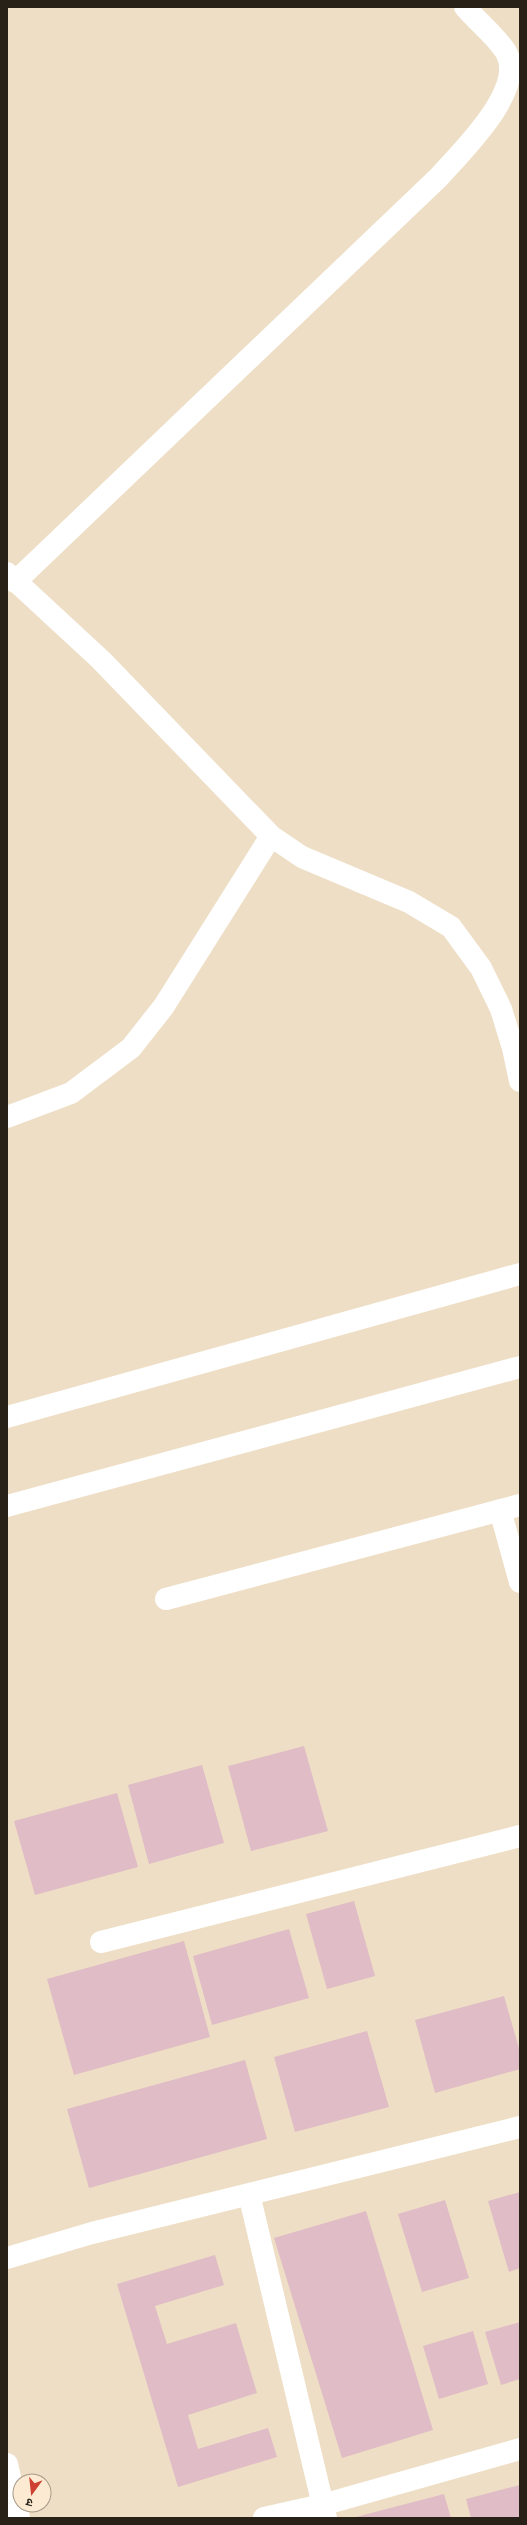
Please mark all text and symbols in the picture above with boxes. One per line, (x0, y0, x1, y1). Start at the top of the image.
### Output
north arrow (12, 2473, 52, 2513)
text: उ (24, 2496, 34, 2509)

